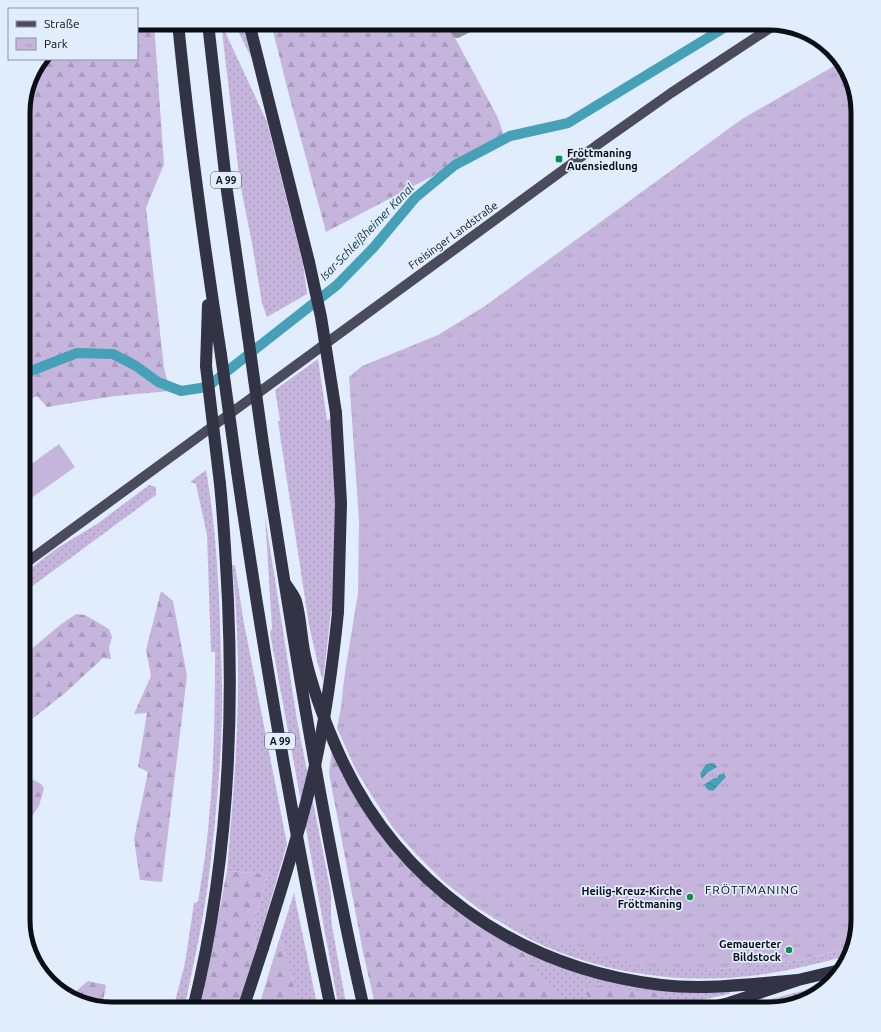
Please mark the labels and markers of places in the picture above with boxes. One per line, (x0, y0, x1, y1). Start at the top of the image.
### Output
place label: Fröttmaning Auensiedlung (567, 147, 638, 172)
marker: Fröttmaning Auensiedlung (554, 154, 564, 164)
place label: Heilig-Kreuz-Kirche Fröttmaning (582, 885, 682, 910)
marker: Heilig-Kreuz-Kirche Fröttmaning (685, 892, 695, 902)
place label: Gemauerter Bildstock (719, 938, 782, 963)
marker: Gemauerter Bildstock (784, 945, 794, 955)

